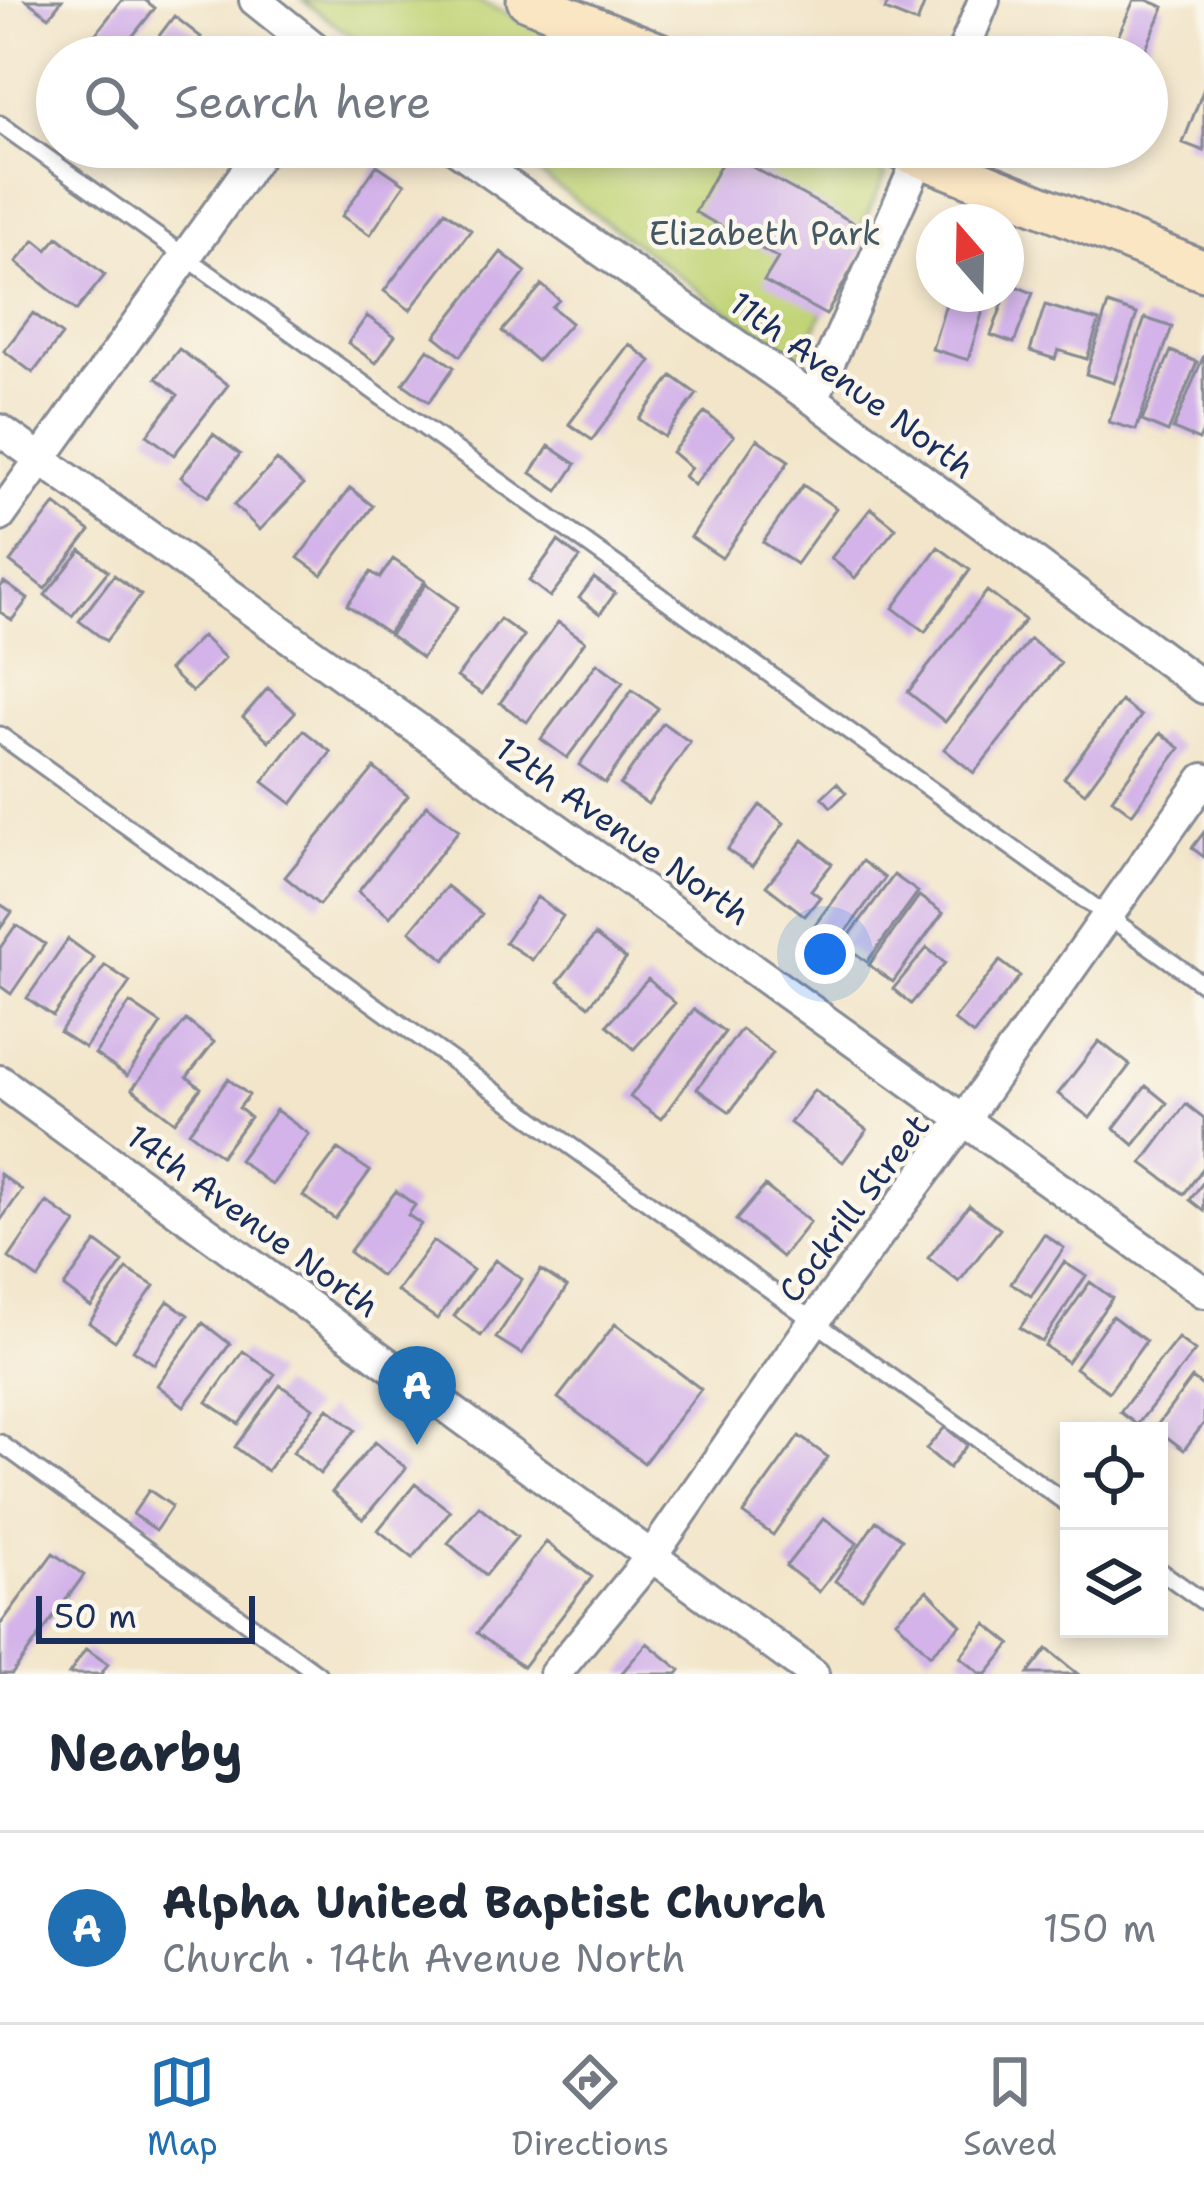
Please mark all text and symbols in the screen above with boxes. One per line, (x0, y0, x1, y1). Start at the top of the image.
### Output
search box (36, 36, 1168, 168)
icon: search (78, 69, 144, 135)
text: Search here (174, 72, 431, 132)
north arrow (916, 204, 1024, 312)
park label: Elizabeth Park (649, 211, 881, 256)
street label: 11th Avenue North (720, 281, 984, 489)
street label: 12th Avenue North (487, 726, 759, 936)
your location (795, 924, 855, 984)
street label: Cockrill Street (768, 1104, 940, 1312)
street label: 14th Avenue North (118, 1114, 388, 1328)
pin: A (378, 1346, 456, 1445)
map controls (1060, 1422, 1168, 1638)
button: locate (1060, 1422, 1168, 1530)
button: layers (1060, 1530, 1168, 1638)
scale bar (36, 1590, 255, 1643)
text: 50 m (54, 1594, 137, 1639)
text: Nearby (48, 1718, 243, 1786)
text: Alpha United Baptist Church (162, 1872, 826, 1932)
text: A (72, 1902, 102, 1954)
text: 150 m (1043, 1902, 1156, 1954)
text: Church · 14th Avenue North (162, 1932, 686, 1984)
tab: Map (147, 2049, 218, 2166)
tab: Directions (512, 2049, 669, 2166)
tab: Saved (963, 2049, 1057, 2166)

